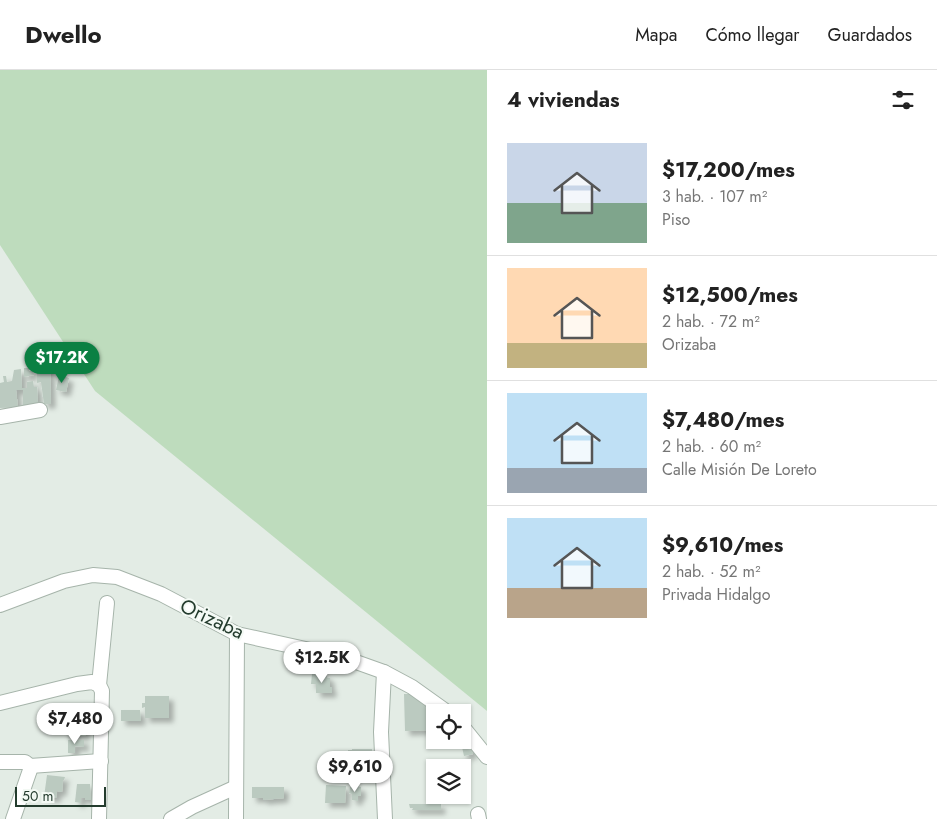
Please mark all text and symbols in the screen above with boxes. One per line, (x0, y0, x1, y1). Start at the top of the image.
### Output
text: Dwello (25, 17, 102, 52)
text: Mapa (635, 22, 677, 48)
text: Cómo llegar (705, 22, 800, 48)
text: Guardados (828, 22, 912, 48)
text: 4 viviendas (507, 85, 620, 115)
icon: filters (889, 86, 917, 114)
text: $17,200/mes (662, 155, 795, 185)
icon: home (547, 163, 607, 223)
text: 3 hab. · 107 m² (662, 185, 767, 208)
text: Piso (662, 208, 690, 231)
text: $12,500/mes (662, 280, 798, 310)
icon: home (547, 288, 607, 348)
text: 2 hab. · 72 m² (662, 310, 760, 333)
text: Orizaba (662, 333, 716, 356)
pin: $17.2K (21, 342, 103, 384)
text: $17.2K (36, 346, 88, 369)
text: $7,480/mes (662, 405, 784, 435)
icon: home (547, 413, 607, 473)
text: 2 hab. · 60 m² (662, 435, 761, 458)
text: Calle Misión De Loreto (662, 458, 817, 481)
text: $9,610/mes (662, 530, 783, 560)
icon: home (547, 538, 607, 598)
text: 2 hab. · 52 m² (662, 560, 760, 583)
text: Privada Hidalgo (662, 583, 770, 606)
street label: Orizaba (175, 592, 249, 646)
pin: $12.5K (281, 642, 363, 684)
text: $12.5K (294, 646, 350, 669)
pin: $7,480 (34, 702, 116, 745)
map controls (426, 704, 471, 804)
button: locate (426, 704, 471, 749)
text: $7,480 (48, 707, 102, 730)
pin: $9,610 (314, 750, 396, 793)
text: $9,610 (328, 755, 382, 778)
button: layers (426, 759, 471, 804)
scale bar (15, 784, 106, 807)
text: 50 m (22, 786, 53, 806)

